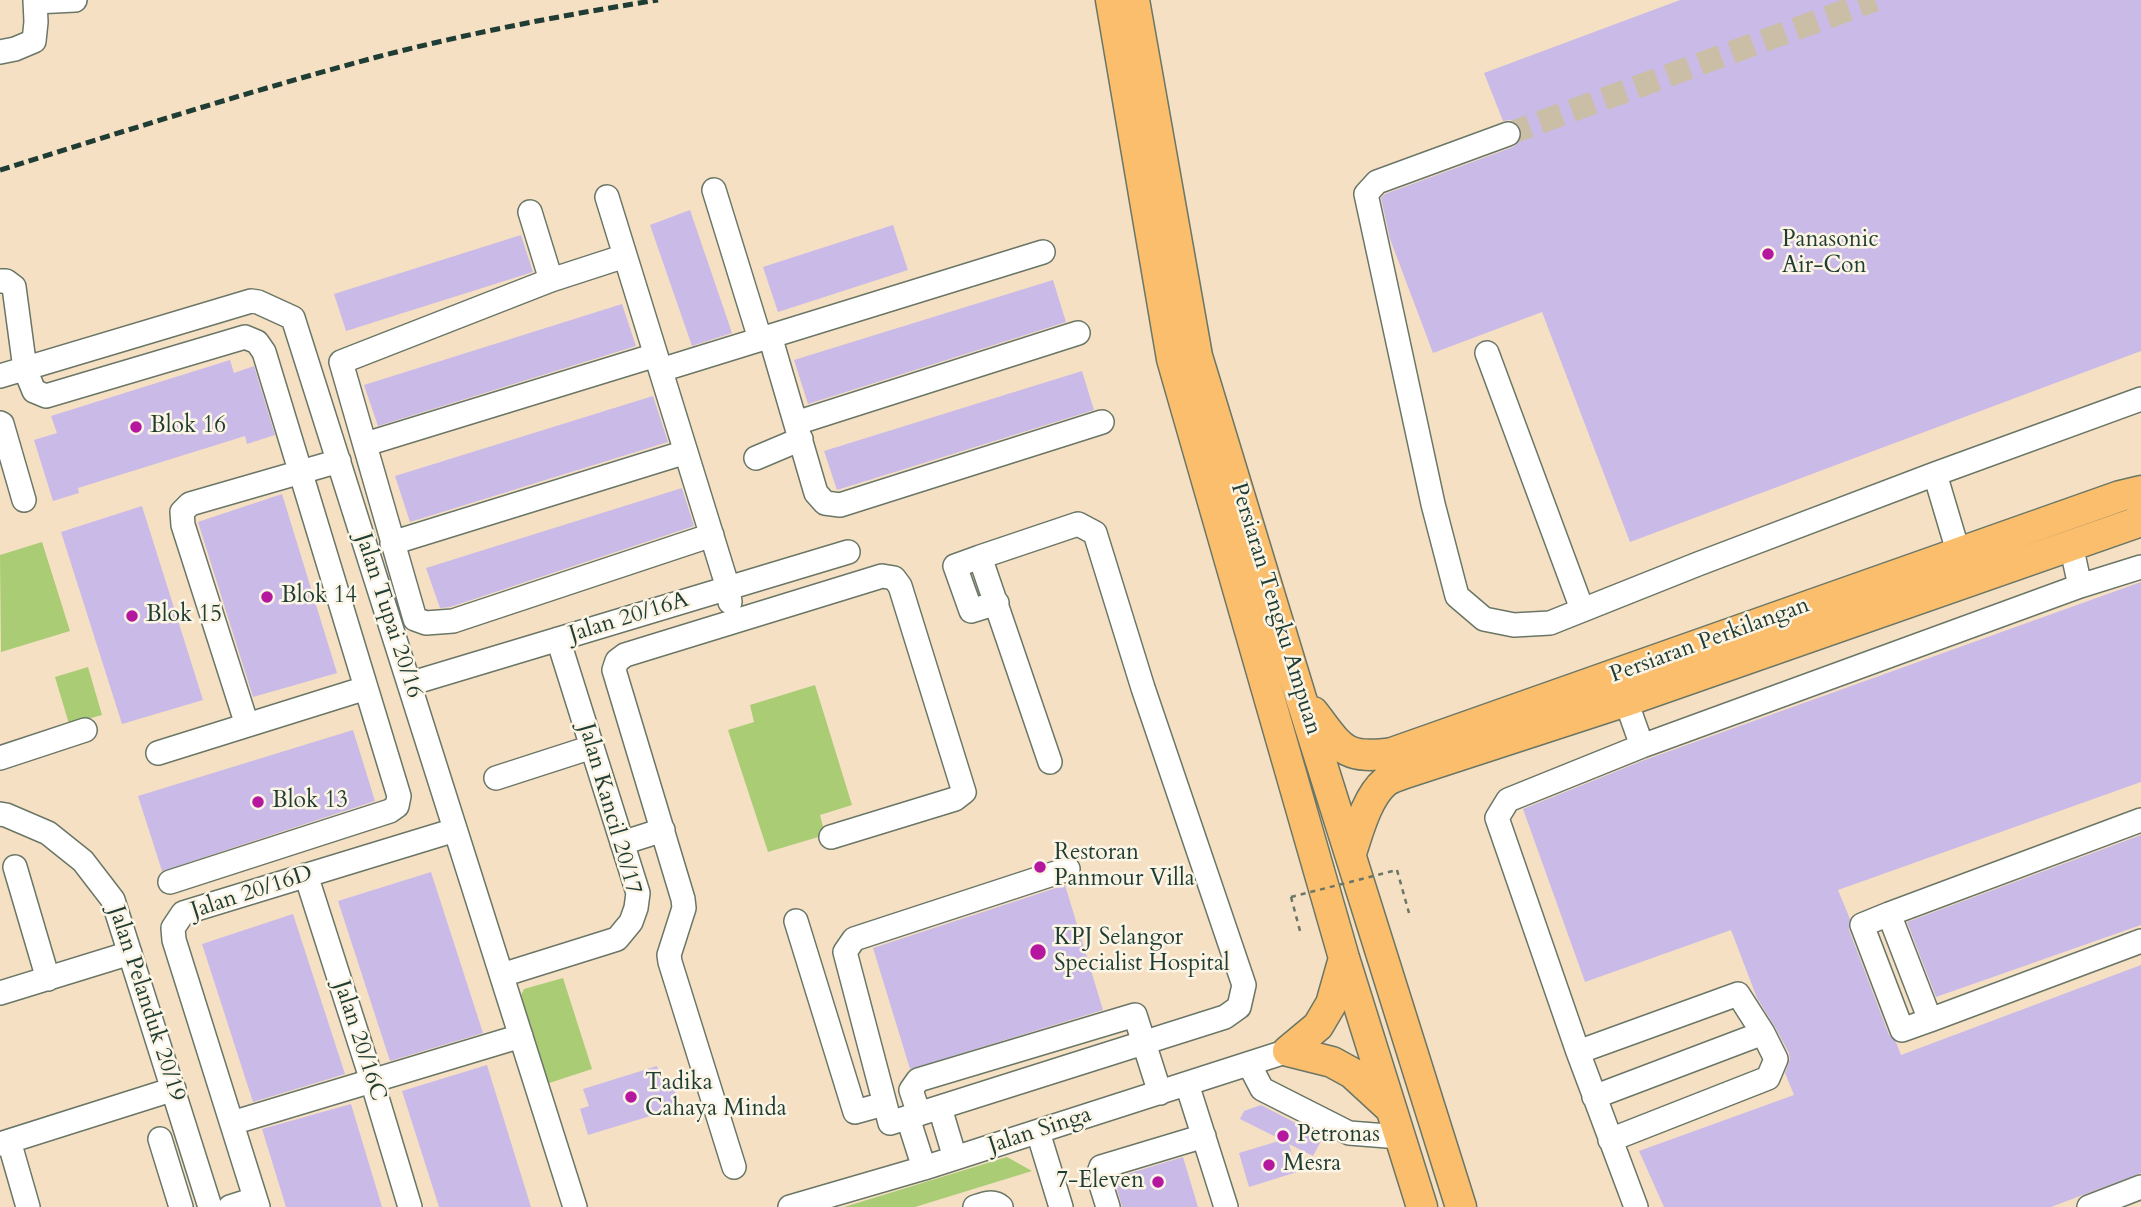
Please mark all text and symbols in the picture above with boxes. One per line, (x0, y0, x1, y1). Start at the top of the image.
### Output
place label: Panasonic Air-Con (1782, 227, 1879, 281)
marker: Panasonic Air-Con (1760, 246, 1776, 262)
place label: Blok 16 (150, 413, 226, 441)
marker: Blok 16 (128, 419, 144, 435)
street label: Persiaran Tengku Ampuan (1223, 480, 1327, 738)
street label: Jalan Tupai 20/16 (348, 530, 428, 702)
place label: Blok 14 (281, 583, 357, 611)
street label: Jalan 20/16A (566, 587, 692, 649)
marker: Blok 14 (259, 589, 275, 605)
street label: Persiaran Perkilangan (1607, 592, 1813, 690)
place label: Blok 15 (146, 602, 222, 630)
marker: Blok 15 (124, 608, 140, 624)
street label: Jalan Kancil 20/17 (571, 720, 647, 898)
place label: Blok 13 (272, 788, 348, 816)
marker: Blok 13 (250, 794, 266, 810)
place label: Restoran Panmour Villa (1054, 840, 1195, 894)
marker: Restoran Panmour Villa (1032, 859, 1048, 875)
street label: Jalan 20/16D (188, 860, 316, 926)
street label: Jalan Pelanduk 20/19 (101, 903, 191, 1105)
place label: KPJ Selangor Specialist Hospital (1054, 925, 1230, 979)
marker: KPJ Selangor Specialist Hospital (1028, 942, 1048, 962)
street label: Jalan 20/16C (327, 977, 391, 1105)
place label: Tadika Cahaya Minda (645, 1070, 787, 1124)
marker: Tadika Cahaya Minda (623, 1089, 639, 1105)
street label: Jalan Singa (985, 1101, 1095, 1161)
place label: Petronas (1297, 1122, 1380, 1150)
marker: Petronas (1275, 1128, 1291, 1144)
place label: Mesra (1283, 1151, 1341, 1179)
marker: Mesra (1261, 1157, 1277, 1173)
place label: 7-Eleven (1056, 1168, 1144, 1196)
marker: 7-Eleven (1150, 1174, 1166, 1190)

